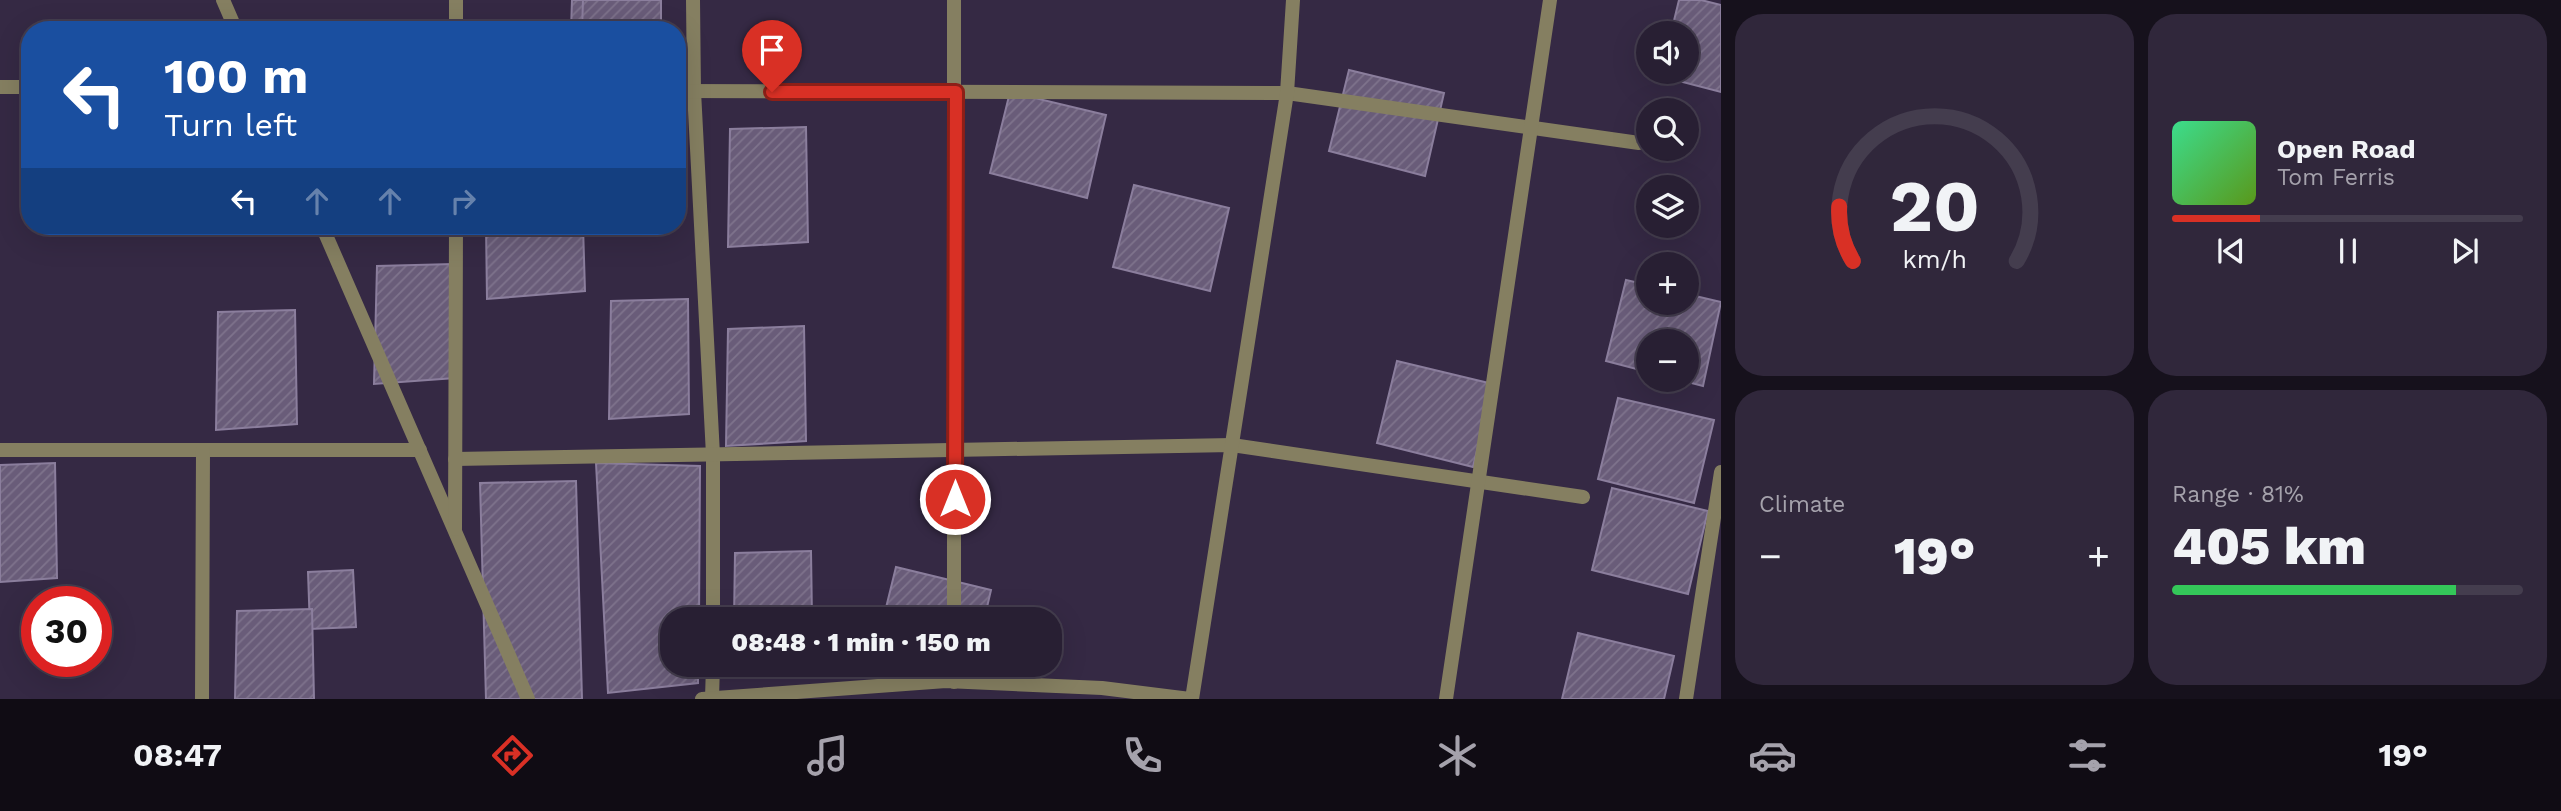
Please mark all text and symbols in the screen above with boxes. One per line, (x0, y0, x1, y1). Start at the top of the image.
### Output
pin (742, 20, 802, 92)
map controls (1636, 21, 1699, 392)
button: sound (1636, 21, 1699, 84)
icon: arrive (753, 31, 791, 69)
text: 100 m (164, 47, 308, 105)
icon: left (49, 49, 140, 140)
button: search (1636, 98, 1699, 161)
text: Turn left (164, 106, 297, 144)
text: Open Road (2277, 134, 2415, 164)
text: 20 (1889, 164, 1980, 250)
text: Tom Ferris (2277, 164, 2395, 191)
button: layers (1636, 175, 1699, 238)
icon: left (225, 182, 263, 220)
icon: ahead (298, 182, 336, 220)
icon: ahead (371, 182, 409, 220)
icon: right (444, 182, 482, 220)
icon: previous (2212, 232, 2250, 270)
icon: pause (2329, 232, 2367, 270)
icon: next (2446, 232, 2484, 270)
text: km/h (1902, 245, 1967, 274)
button: + (1636, 252, 1699, 315)
button: − (1636, 329, 1699, 392)
position arrow (918, 462, 992, 536)
text: Range · 81% (2172, 481, 2304, 508)
text: Climate (1759, 491, 1845, 518)
text: 405 km (2172, 516, 2366, 577)
text: 19° (1894, 526, 1975, 587)
text: − (1759, 534, 1782, 578)
text: + (2087, 534, 2110, 578)
speed limit sign: 30 (21, 586, 112, 677)
text: 08:48 · 1 min · 150 m (731, 627, 991, 657)
icon: directions (488, 731, 537, 780)
icon: music (803, 731, 852, 780)
icon: phone (1118, 731, 1167, 780)
icon: climate (1433, 731, 1482, 780)
icon: car (1748, 731, 1797, 780)
icon: filters (2063, 731, 2112, 780)
text: 08:47 (133, 736, 222, 774)
text: 19° (2379, 736, 2428, 774)

